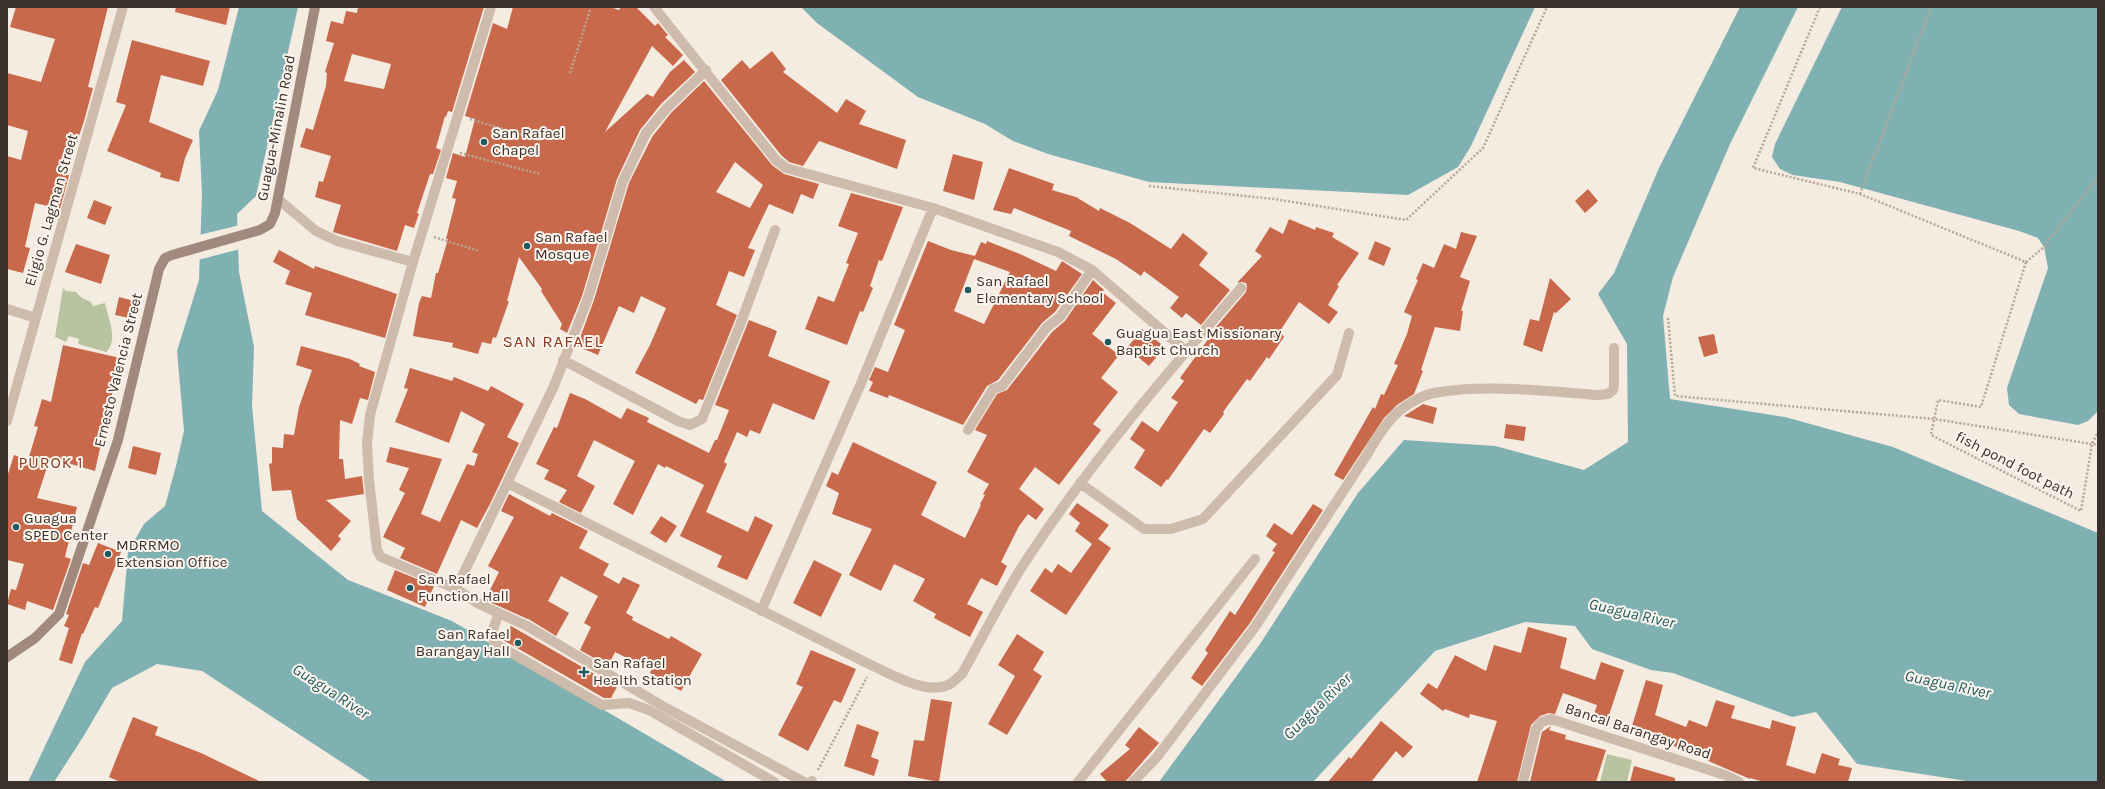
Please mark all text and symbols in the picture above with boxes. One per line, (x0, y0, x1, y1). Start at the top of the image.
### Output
street label: Guagua-Minalin Road (253, 53, 299, 203)
place label: San Rafael Chapel (492, 124, 565, 159)
street label: Eligio G. Lagman Street (21, 131, 81, 288)
marker: San Rafael Chapel (479, 137, 489, 147)
place label: San Rafael Mosque (535, 228, 608, 263)
marker: San Rafael Mosque (522, 241, 532, 251)
place label: San Rafael Elementary School (976, 272, 1103, 307)
marker: San Rafael Elementary School (963, 285, 973, 295)
street label: Ernesto Valencia Street (90, 291, 146, 449)
place label: Guagua East Missionary Baptist Church (1116, 324, 1281, 359)
district label: SAN RAFAEL (502, 331, 604, 351)
marker: Guagua East Missionary Baptist Church (1103, 337, 1113, 347)
street label: fish pond foot path (1953, 427, 2077, 503)
district label: PUROK 1 (18, 453, 84, 472)
place label: Guagua SPED Center (24, 509, 109, 544)
marker: Guagua SPED Center (11, 522, 21, 532)
place label: MDRRMO Extension Office (116, 536, 228, 571)
marker: MDRRMO Extension Office (103, 549, 113, 559)
place label: San Rafael Function Hall (418, 570, 509, 605)
marker: San Rafael Function Hall (405, 583, 415, 593)
water label: Guagua River (1587, 594, 1677, 632)
place label: San Rafael Barangay Hall (416, 625, 510, 660)
marker: San Rafael Barangay Hall (513, 638, 523, 648)
place label: San Rafael Health Station (593, 654, 692, 689)
water label: Guagua River (289, 659, 373, 723)
marker: San Rafael Health Station (578, 666, 590, 678)
water label: Guagua River (1903, 666, 1993, 703)
water label: Guagua River (1279, 668, 1355, 743)
street label: Bancal Barangay Road (1563, 699, 1713, 763)

